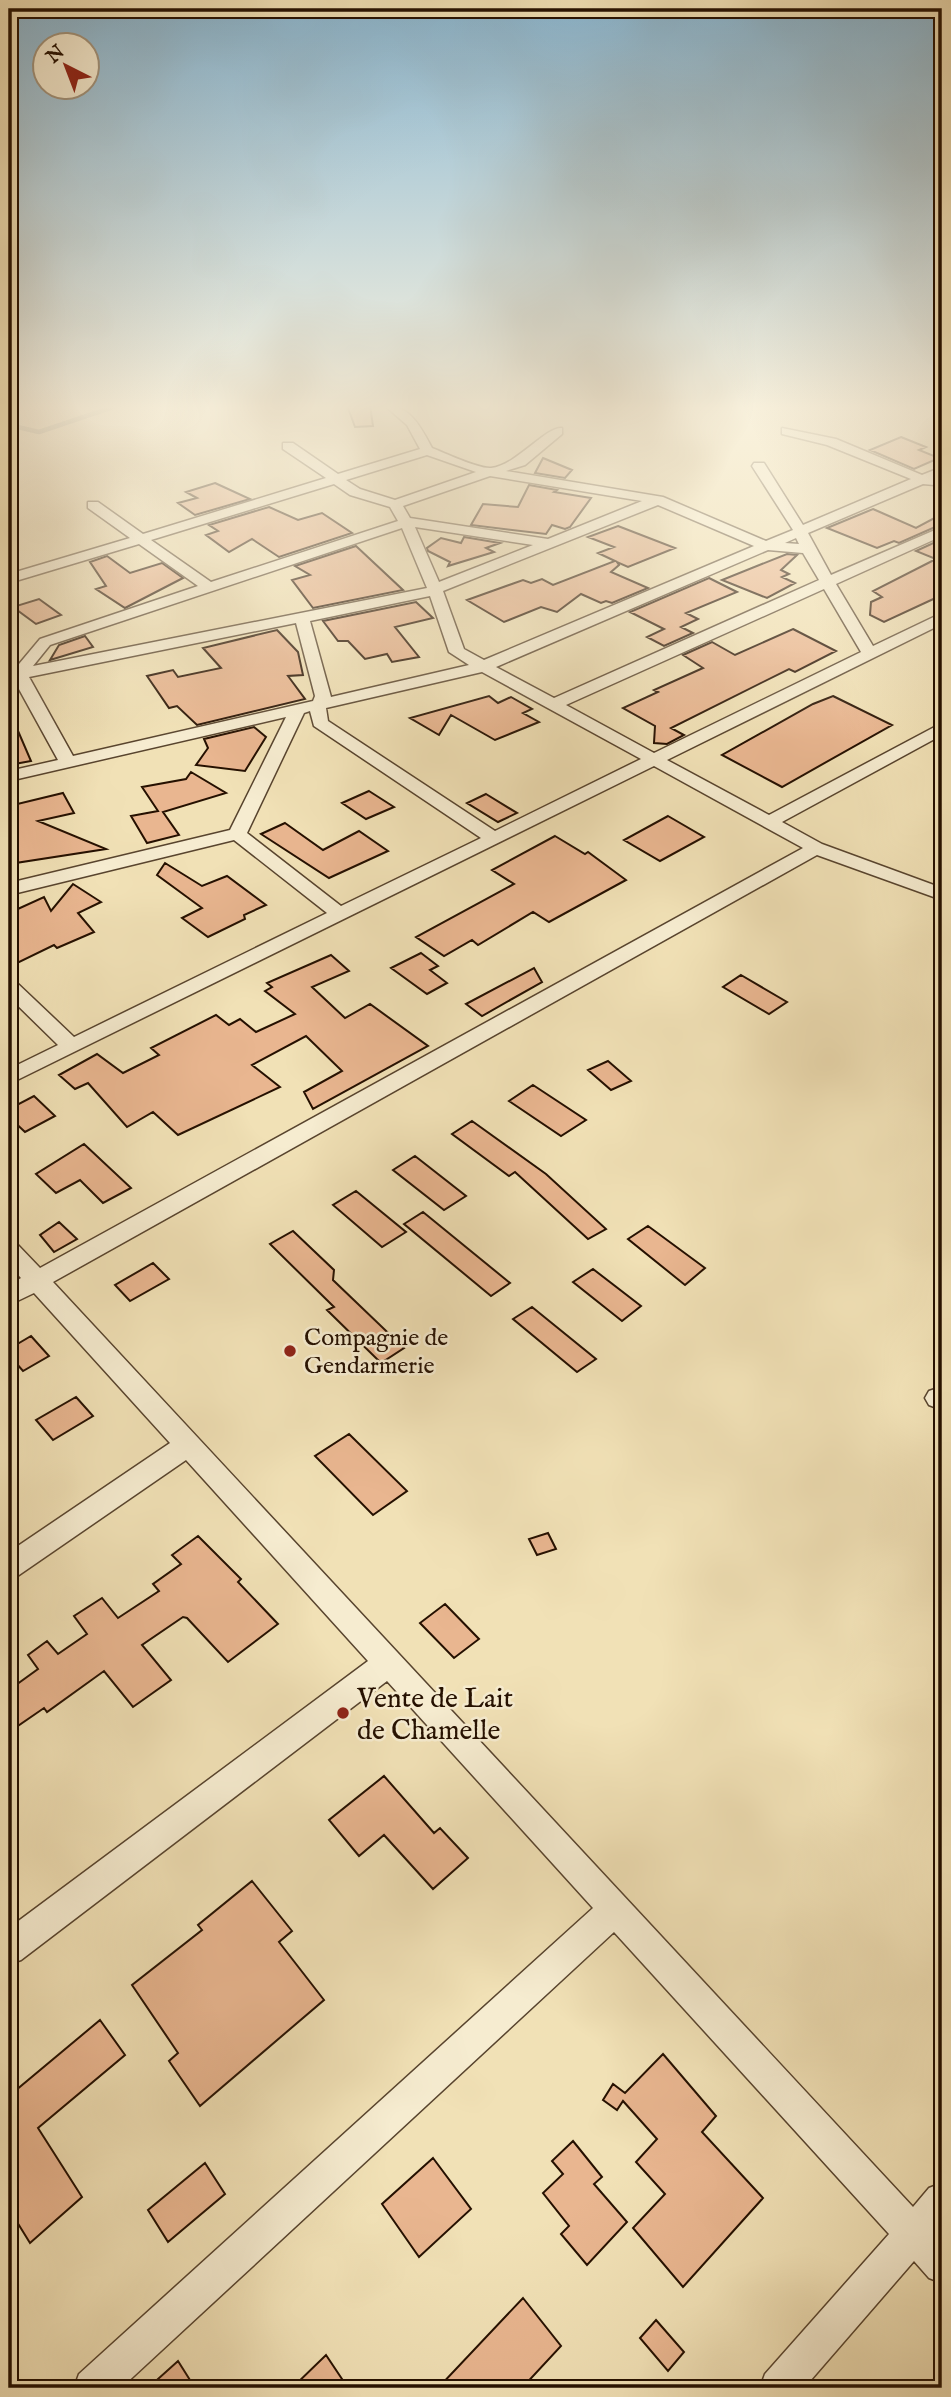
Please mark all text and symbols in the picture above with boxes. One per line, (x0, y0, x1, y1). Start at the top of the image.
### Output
north arrow (32, 32, 102, 102)
text: N (41, 40, 71, 70)
place label: Compagnie de Gendarmerie (304, 1323, 448, 1382)
marker: Compagnie de Gendarmerie (282, 1343, 298, 1359)
place label: Vente de Lait de Chamelle (356, 1682, 513, 1749)
marker: Vente de Lait de Chamelle (335, 1705, 351, 1721)

